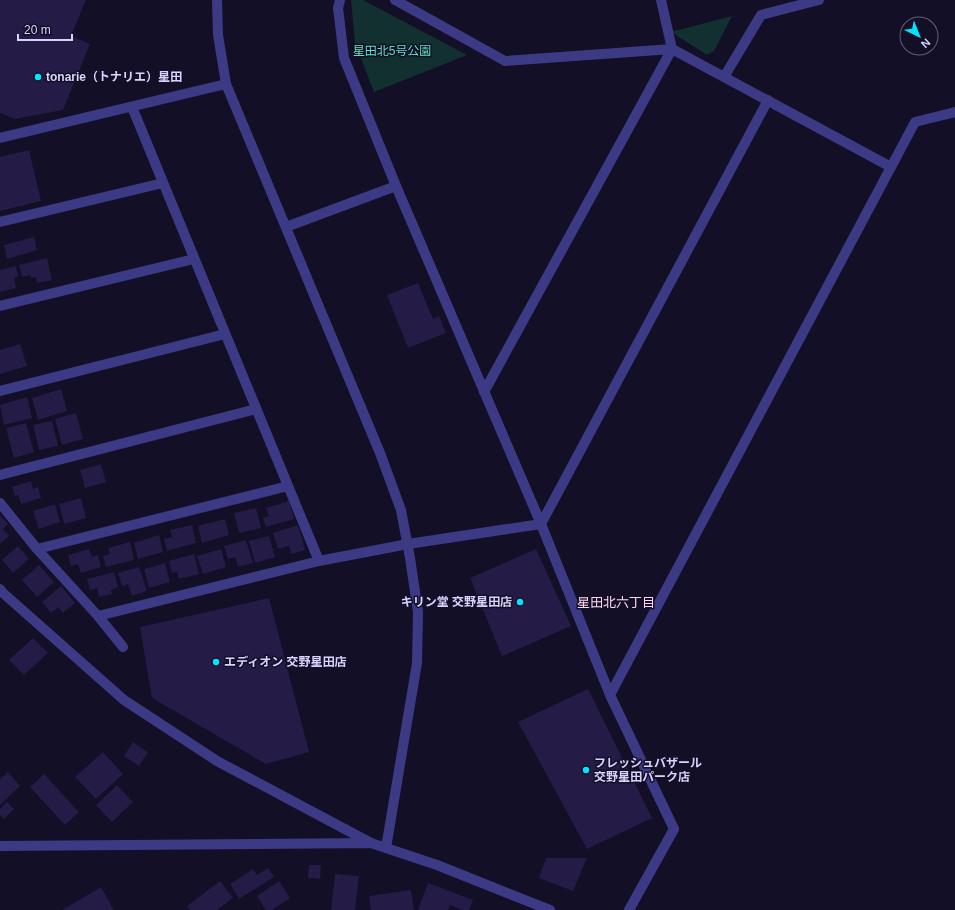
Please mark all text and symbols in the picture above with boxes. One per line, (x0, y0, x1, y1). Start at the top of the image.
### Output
scale bar (18, 16, 72, 42)
north arrow (899, 16, 939, 56)
text: 20 m (24, 23, 51, 37)
text: N (919, 36, 933, 50)
park label: 星田北5号公園 (353, 44, 431, 58)
place label: tonarie（トナリエ）星田 (46, 70, 182, 84)
marker: tonarie（トナリエ）星田 (33, 72, 43, 82)
place label: キリン堂 交野星田店 (401, 595, 512, 609)
district label: 星田北六丁目 (577, 595, 655, 610)
marker: キリン堂 交野星田店 (515, 597, 525, 607)
place label: エディオン 交野星田店 (224, 655, 347, 669)
marker: エディオン 交野星田店 (211, 657, 221, 667)
place label: フレッシュバザール 交野星田パーク店 (594, 756, 702, 784)
marker: フレッシュバザール 交野星田パーク店 (581, 765, 591, 775)

